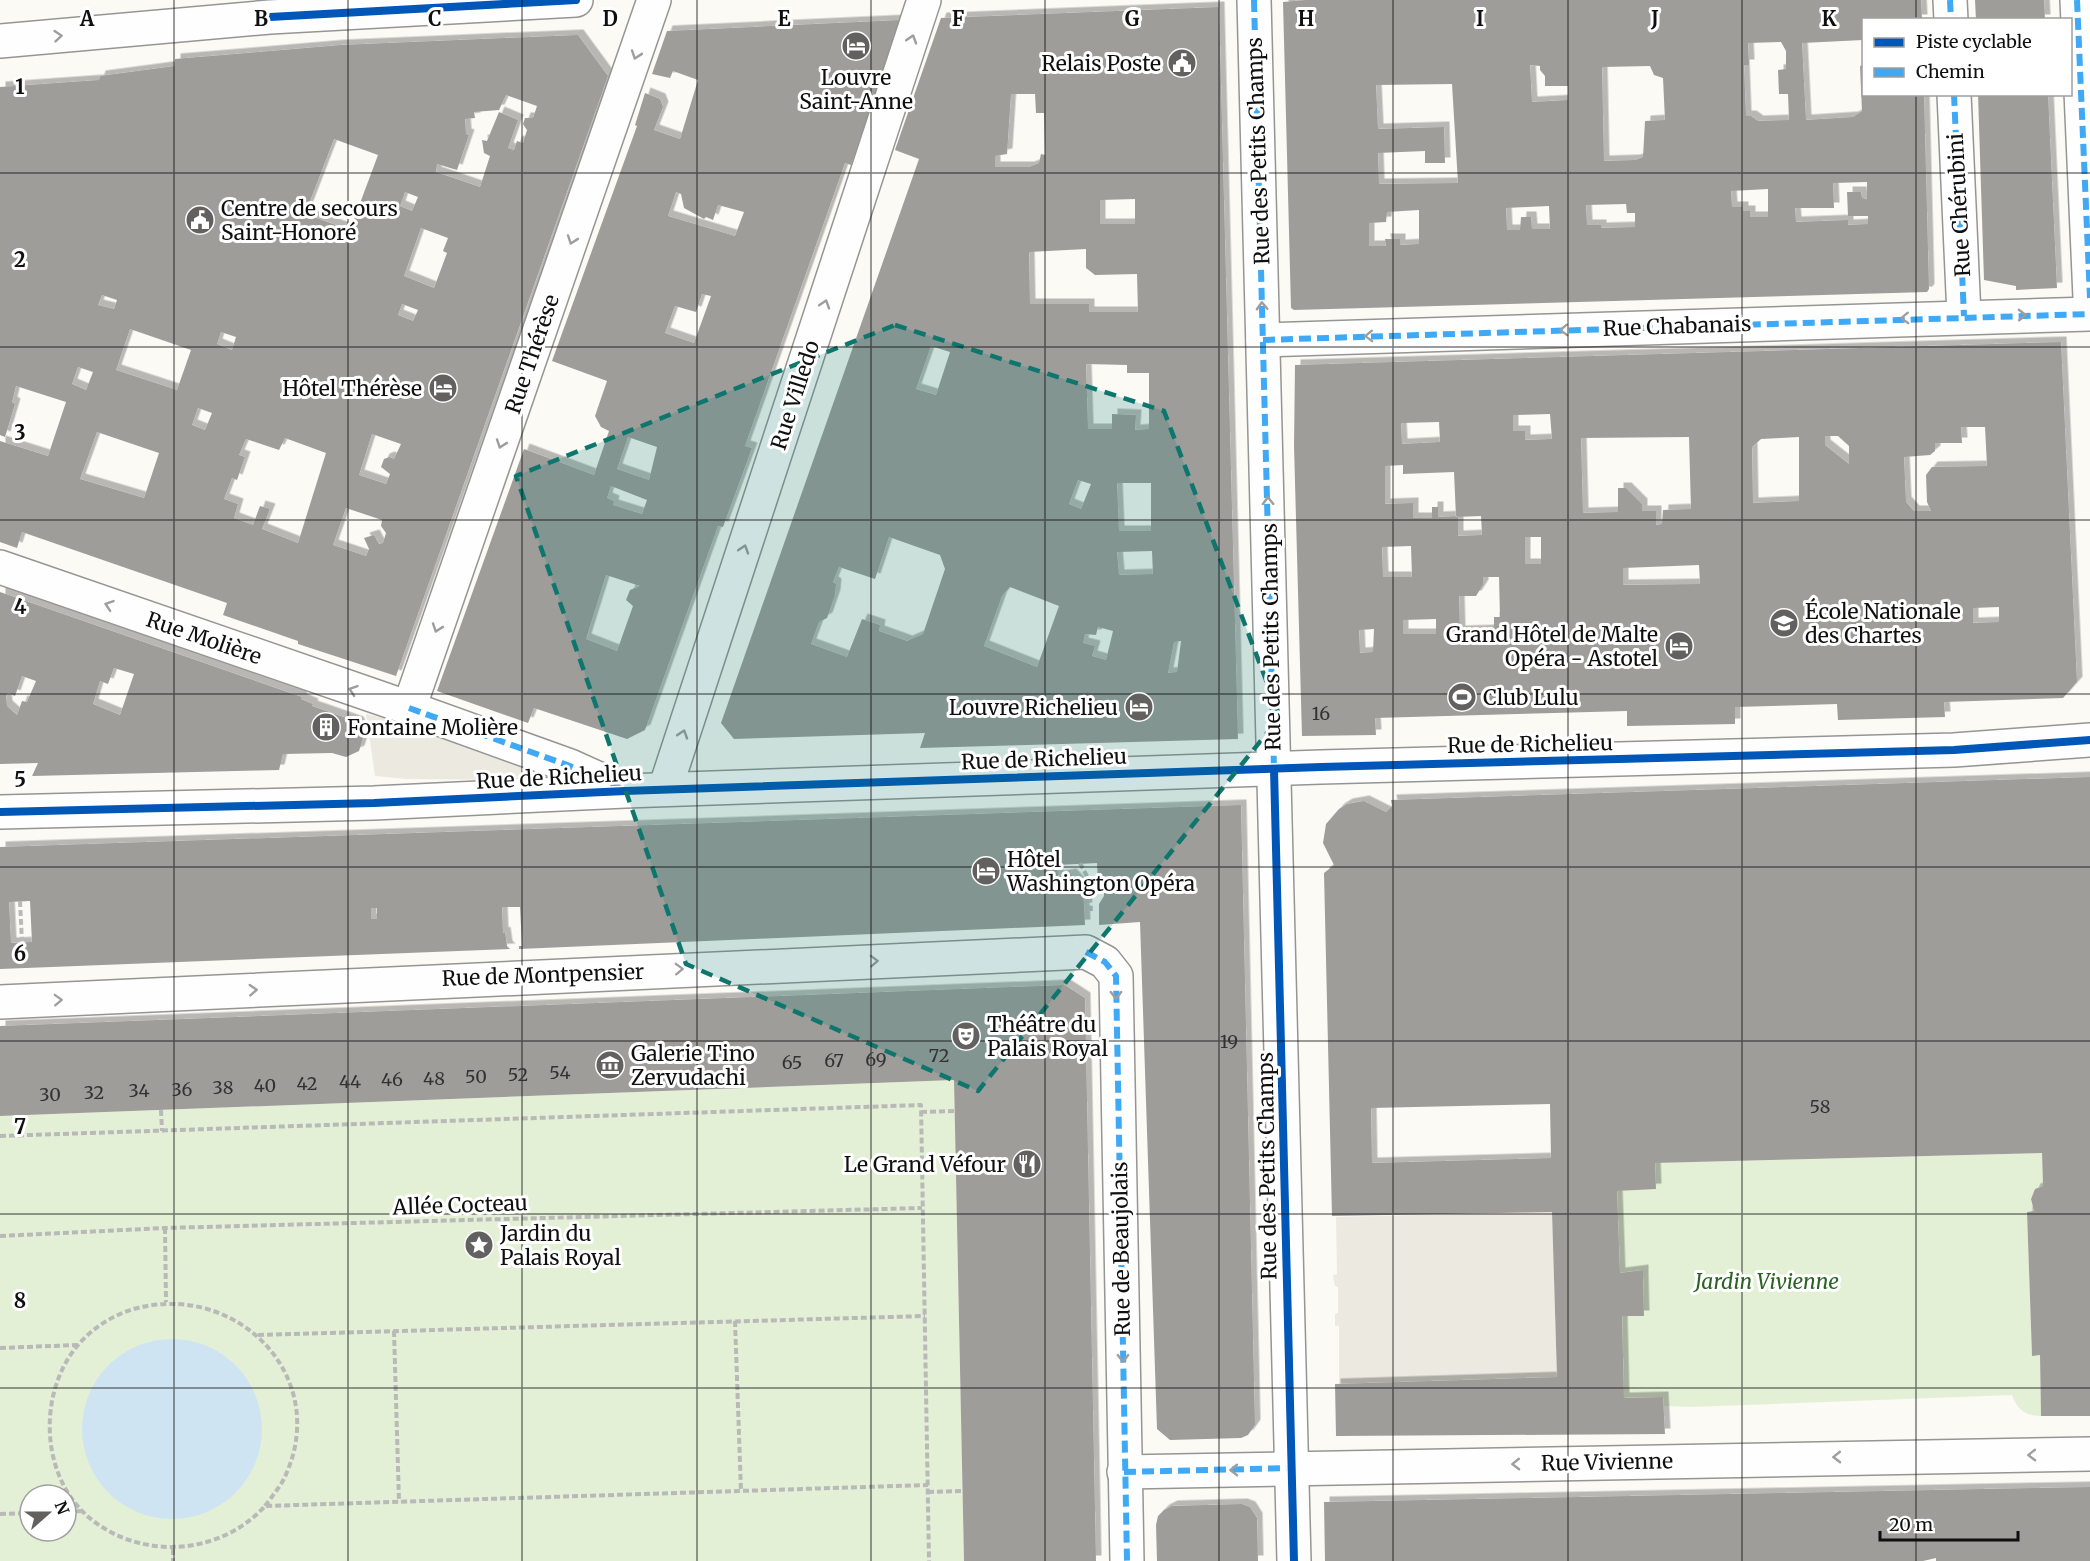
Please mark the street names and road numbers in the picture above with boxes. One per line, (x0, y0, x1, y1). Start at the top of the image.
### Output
street label: Rue des Petits Champs (1241, 37, 1275, 265)
street label: Rue Chérubini (1942, 132, 1976, 278)
street label: Rue Thérèse (499, 291, 565, 417)
street label: Rue Chabanais (1602, 310, 1752, 342)
street label: Rue Villedo (765, 337, 825, 453)
street label: Rue des Petits Champs (1256, 523, 1286, 751)
street label: Rue Molière (143, 606, 265, 670)
street label: Rue de Richelieu (1447, 729, 1613, 759)
street label: Rue de Richelieu (961, 743, 1127, 775)
street label: Rue de Richelieu (475, 759, 643, 795)
street label: Rue de Montpensier (441, 958, 645, 992)
street label: Rue des Petits Champs (1252, 1052, 1282, 1280)
street label: Rue de Beaujolais (1106, 1161, 1136, 1337)
street label: Allée Cocteau (391, 1189, 528, 1221)
street label: Rue Vivienne (1541, 1447, 1673, 1477)

